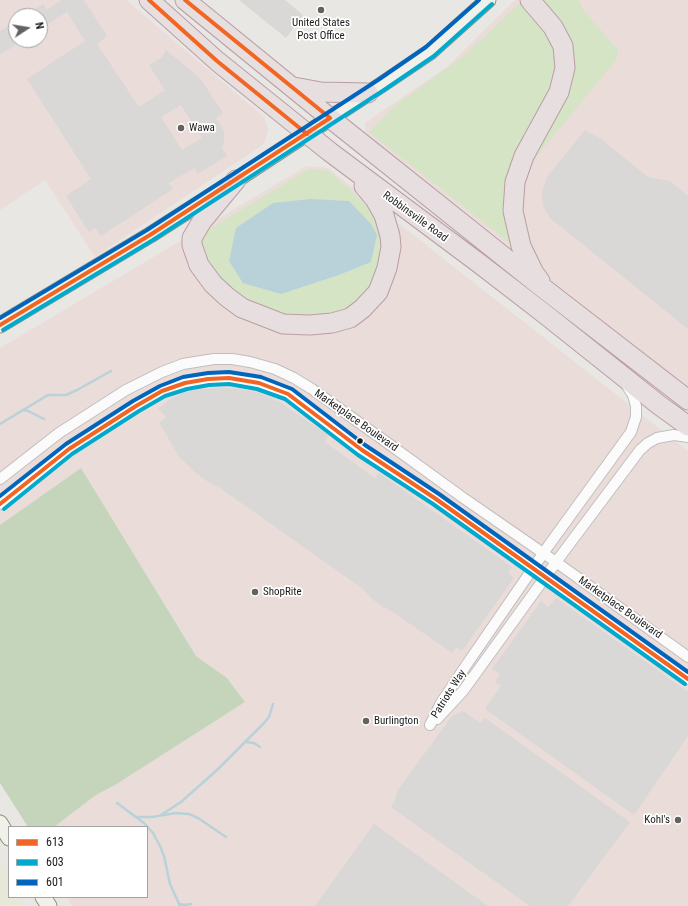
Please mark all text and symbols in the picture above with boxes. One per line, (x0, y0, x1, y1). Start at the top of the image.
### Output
marker: United States Post Office (316, 5, 326, 15)
north arrow (8, 8, 48, 48)
place label: United States Post Office (292, 16, 350, 42)
text: N (32, 21, 46, 30)
place label: Wawa (189, 121, 215, 135)
marker: Wawa (176, 123, 186, 133)
street label: Robbinsville Road (380, 189, 450, 245)
street label: Marketplace Boulevard (312, 387, 400, 455)
unlabelled marker (355, 436, 365, 446)
street label: Marketplace Boulevard (576, 574, 664, 642)
place label: ShopRite (263, 585, 302, 599)
marker: ShopRite (250, 587, 260, 597)
street label: Patriots Way (429, 667, 469, 721)
place label: Burlington (374, 714, 418, 728)
marker: Burlington (361, 716, 371, 726)
place label: Kohl's (644, 813, 670, 827)
marker: Kohl's (673, 815, 683, 825)
legend (8, 826, 148, 898)
text: 613 (46, 835, 64, 849)
text: 603 (46, 855, 64, 869)
text: 601 (46, 875, 64, 889)

